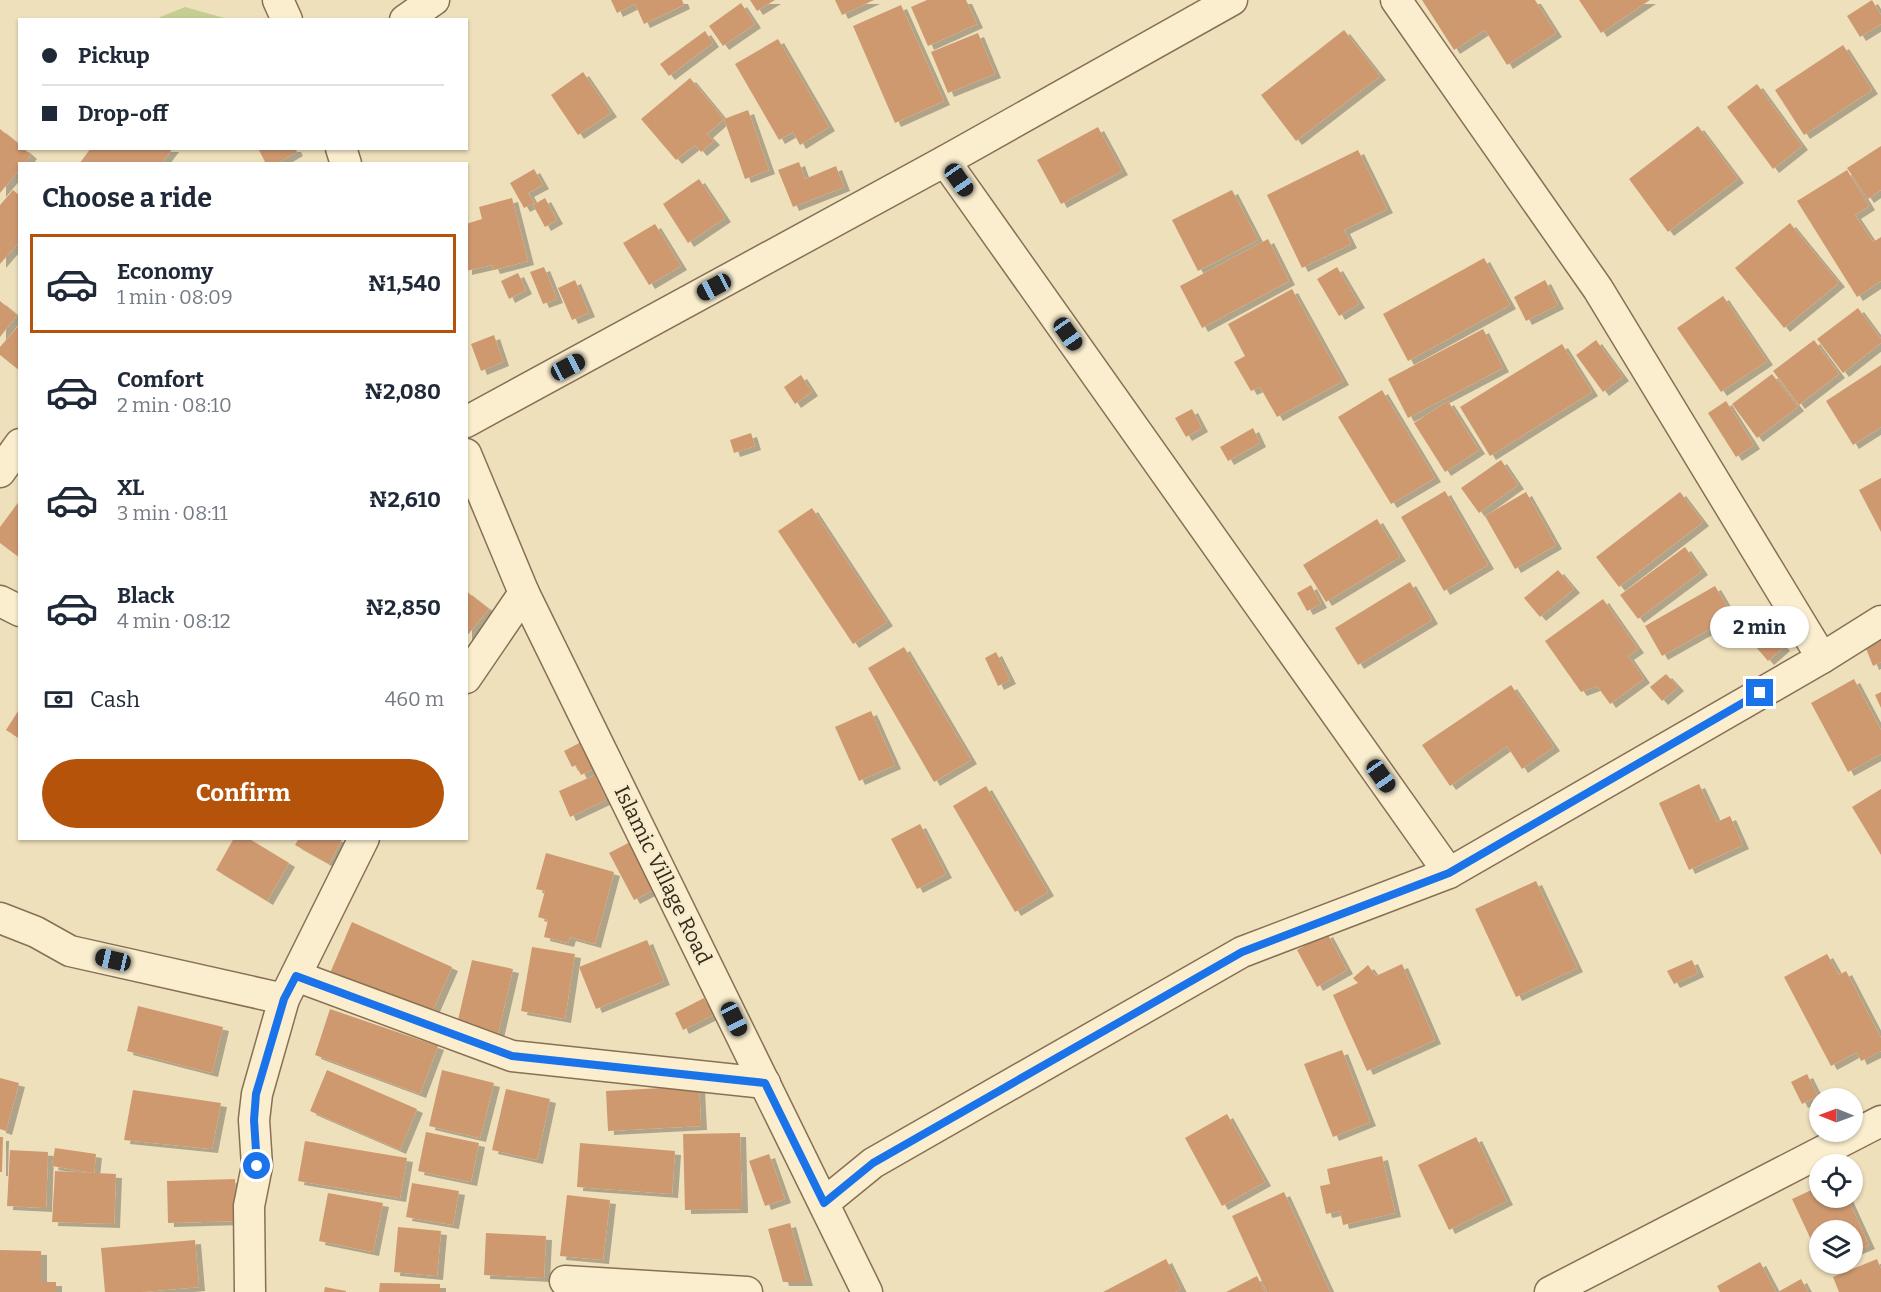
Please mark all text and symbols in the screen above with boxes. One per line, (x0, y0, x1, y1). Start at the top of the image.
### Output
text: Pickup (78, 42, 150, 69)
text: Drop-off (78, 100, 168, 127)
car (941, 160, 977, 200)
text: Choose a ride (42, 182, 212, 214)
icon: car (45, 257, 99, 311)
text: Economy (117, 258, 213, 285)
text: ₦1,540 (368, 270, 441, 297)
car (694, 271, 734, 303)
text: 1 min · 08:09 (117, 285, 233, 309)
car (1050, 314, 1086, 354)
car (548, 351, 588, 383)
icon: car (45, 365, 99, 419)
text: Comfort (117, 366, 204, 393)
text: ₦2,080 (365, 378, 441, 405)
text: 2 min · 08:10 (117, 393, 232, 417)
icon: car (45, 473, 99, 527)
text: XL (117, 474, 144, 501)
text: ₦2,610 (369, 486, 441, 513)
text: 3 min · 08:11 (117, 501, 228, 525)
icon: car (45, 581, 99, 635)
text: Black (117, 582, 174, 609)
text: ₦2,850 (366, 594, 441, 621)
callout: 2 min (1710, 606, 1810, 648)
text: 4 min · 08:12 (117, 609, 231, 633)
text: 2 min (1733, 615, 1786, 639)
route end (1746, 679, 1773, 706)
icon: cash (42, 683, 75, 716)
text: Cash (90, 686, 140, 713)
text: 460 m (385, 687, 444, 711)
car (1363, 756, 1399, 796)
button: Confirm (42, 759, 444, 828)
street label: Islamic Village Road (609, 782, 717, 968)
car (93, 947, 133, 973)
car (718, 999, 750, 1039)
north arrow (1809, 1088, 1863, 1142)
map controls (1809, 1088, 1863, 1274)
route start (243, 1152, 270, 1179)
button: locate (1809, 1154, 1863, 1208)
button: layers (1809, 1220, 1863, 1274)

